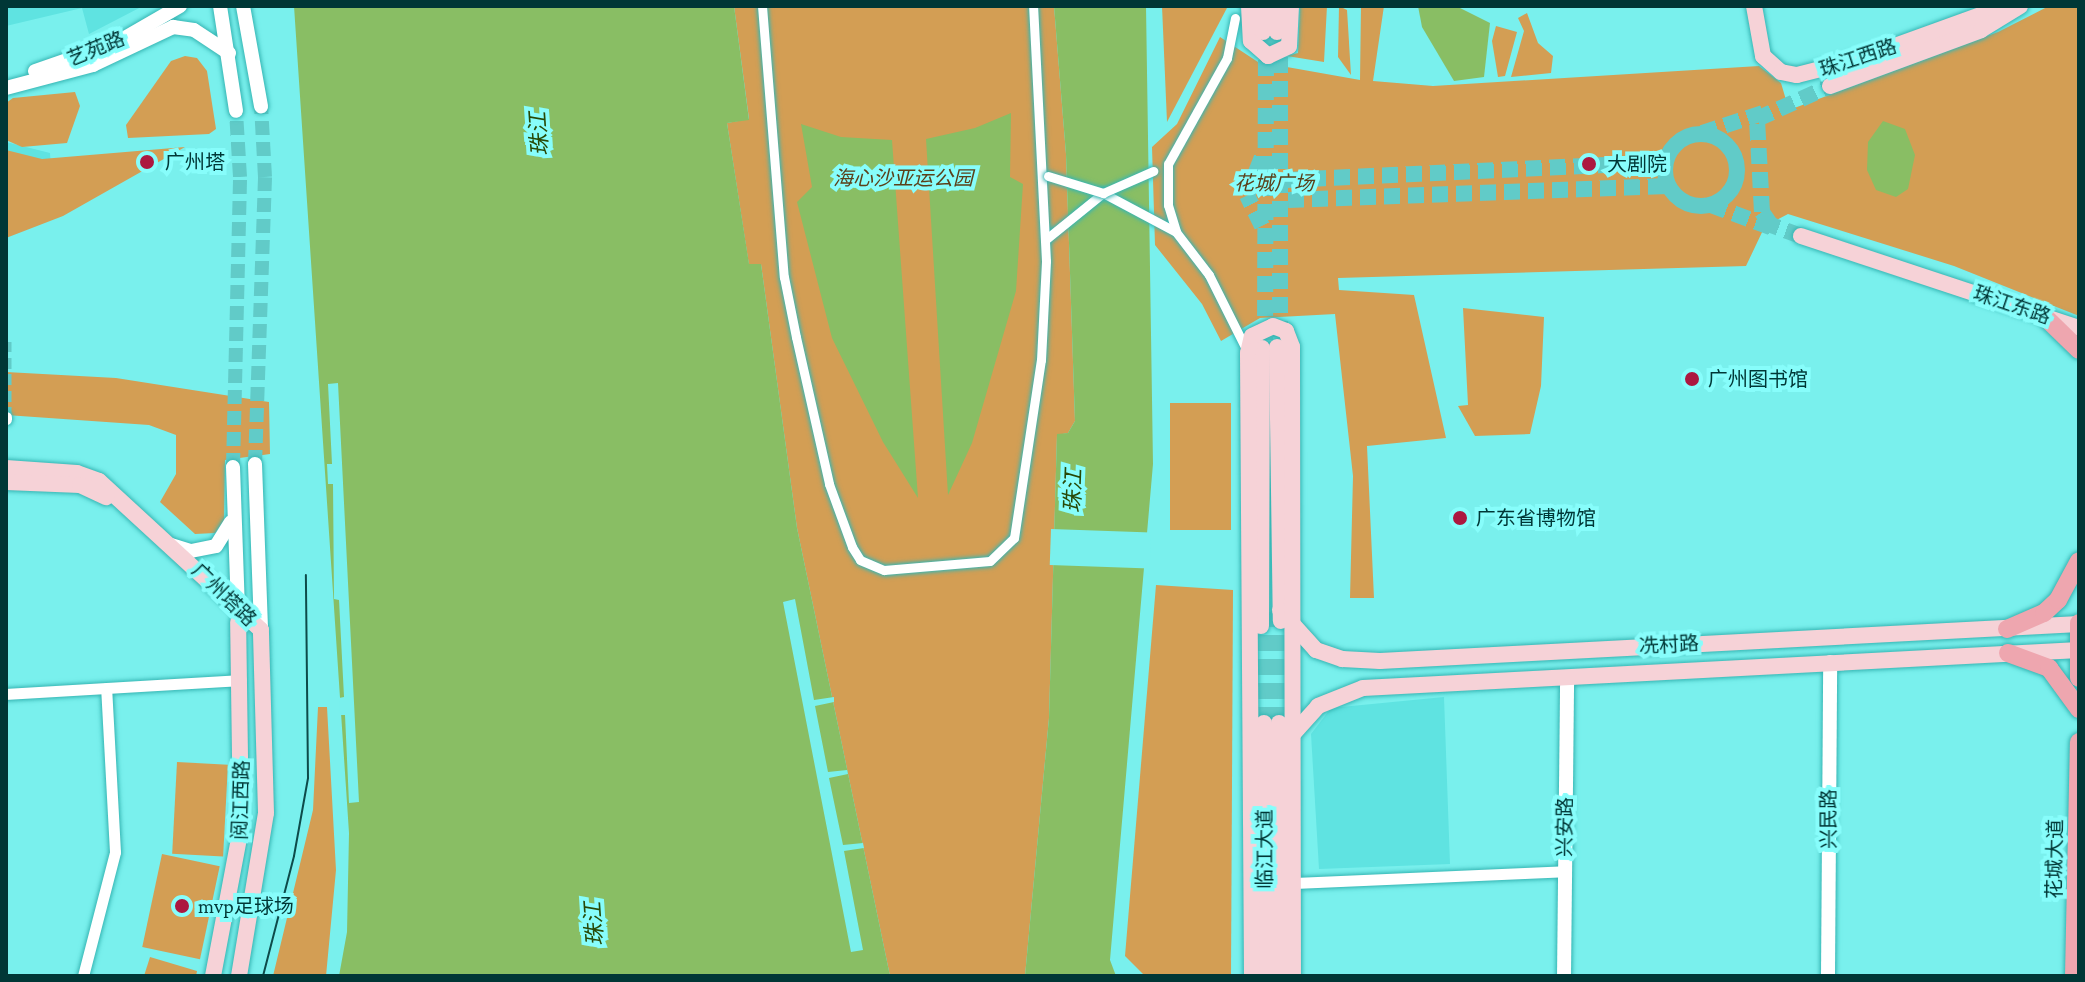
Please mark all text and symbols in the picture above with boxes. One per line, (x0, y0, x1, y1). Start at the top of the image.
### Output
street label: 艺苑路 (64, 27, 128, 71)
street label: 珠江西路 (1816, 34, 1900, 82)
water label: 珠江 (524, 111, 554, 157)
place label: 广州塔 (165, 150, 225, 174)
marker: 广州塔 (136, 151, 158, 173)
place label: 大剧院 (1607, 152, 1667, 176)
marker: 大剧院 (1578, 153, 1600, 175)
park label: 海心沙亚运公园 (833, 166, 973, 190)
park label: 花城广场 (1234, 171, 1314, 195)
street label: 珠江东路 (1970, 281, 2054, 329)
place label: 广州图书馆 (1708, 367, 1808, 391)
marker: 广州图书馆 (1683, 370, 1701, 388)
water label: 珠江 (1059, 469, 1087, 513)
place label: 广东省博物馆 (1476, 506, 1596, 530)
marker: 广东省博物馆 (1451, 509, 1469, 527)
street label: 广州塔路 (187, 559, 261, 631)
street label: 冼村路 (1638, 631, 1700, 659)
street label: 阅江西路 (228, 760, 254, 840)
street label: 兴民路 (1817, 789, 1841, 849)
street label: 兴安路 (1552, 797, 1578, 857)
street label: 临江大道 (1253, 809, 1277, 889)
street label: 花城大道 (2042, 819, 2068, 899)
place label: mvp足球场 (198, 894, 294, 918)
marker: mvp足球场 (173, 897, 191, 915)
water label: 珠江 (579, 901, 609, 947)

